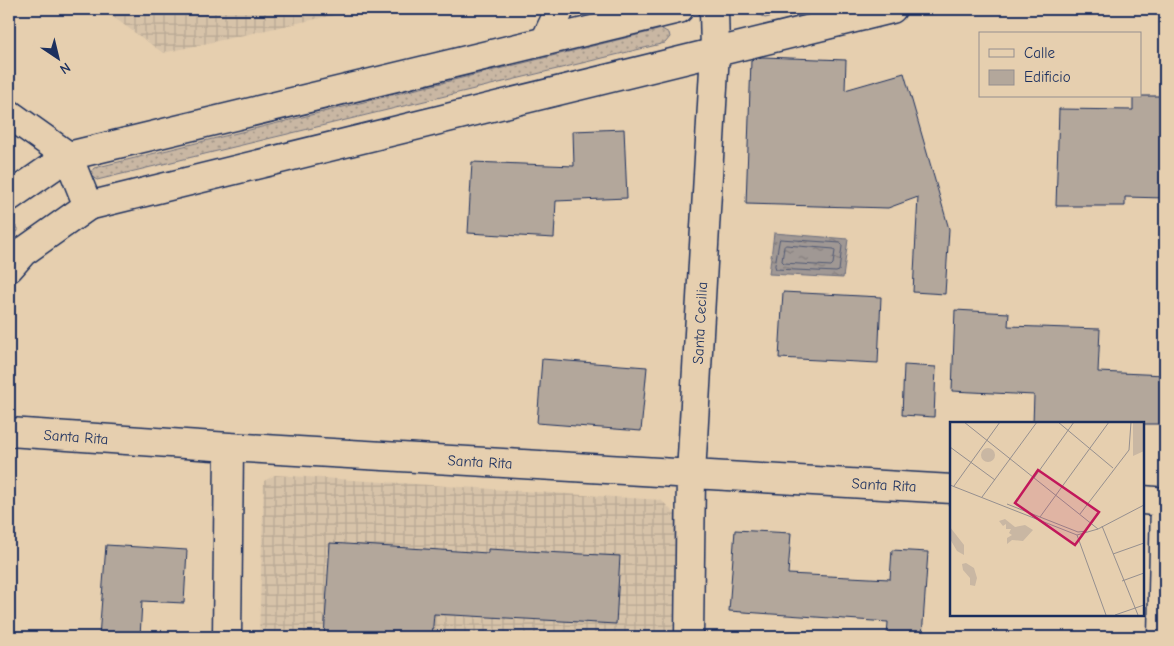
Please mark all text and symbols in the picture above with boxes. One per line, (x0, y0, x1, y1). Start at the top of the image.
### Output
north arrow (32, 32, 82, 82)
legend (979, 32, 1142, 98)
text: Calle (1024, 44, 1056, 62)
text: N (57, 59, 74, 78)
text: Edificio (1024, 68, 1071, 86)
street label: Santa Cecilia (689, 281, 711, 365)
inset map (950, 422, 1144, 616)
street label: Santa Rita (43, 426, 109, 448)
street label: Santa Rita (447, 451, 513, 473)
street label: Santa Rita (851, 474, 917, 496)

